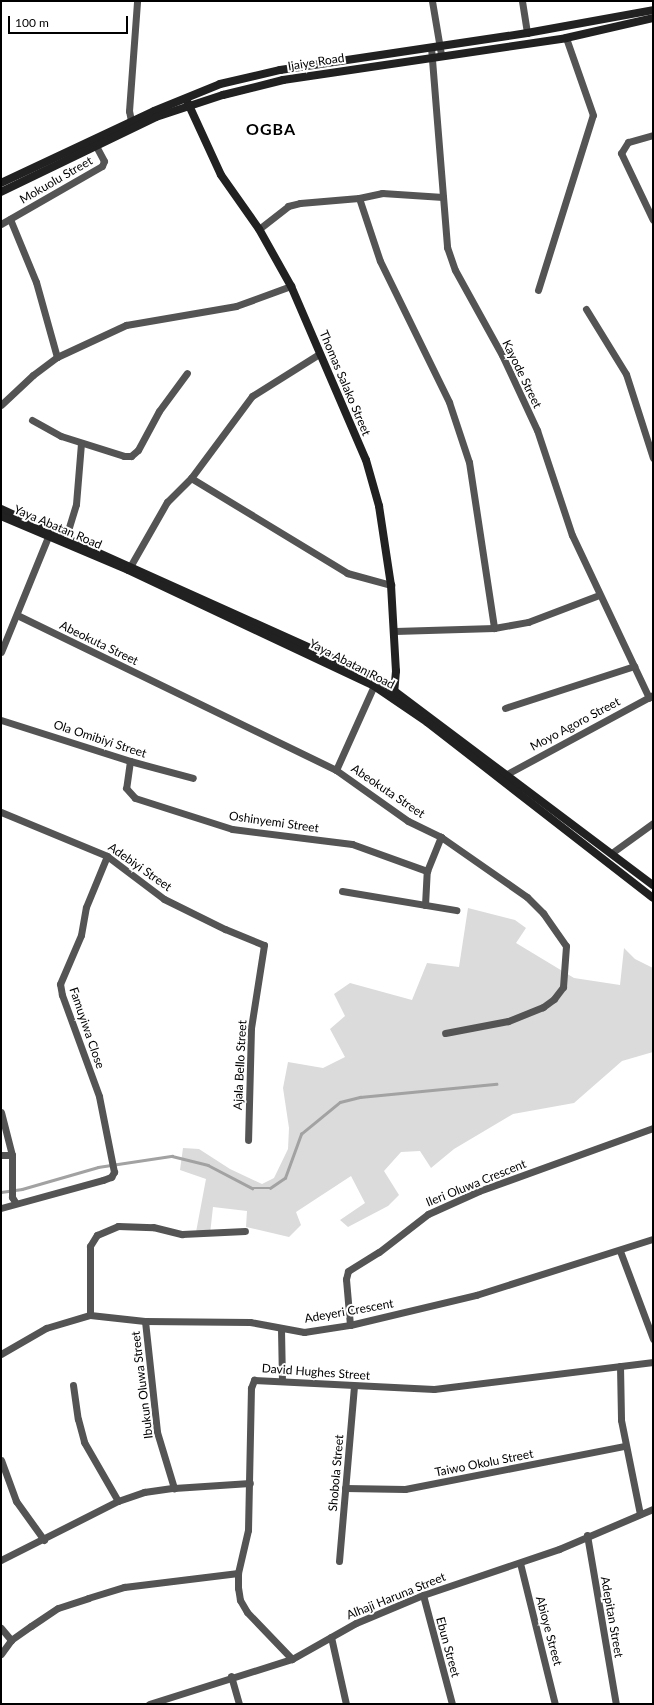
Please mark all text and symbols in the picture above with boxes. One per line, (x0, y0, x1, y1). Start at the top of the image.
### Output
scale bar (10, 8, 130, 34)
text: 100 m (15, 15, 49, 30)
street label: Ijaiye Road (287, 50, 345, 74)
district label: OGBA (246, 119, 296, 139)
street label: Mokuolu Street (17, 153, 95, 207)
street label: Thomas Salako Street (316, 328, 374, 438)
street label: Kayode Street (499, 337, 545, 411)
street label: Yaya Abatan Road (12, 502, 104, 552)
street label: Abeokuta Street (57, 618, 141, 668)
street label: Yaya Abatan Road (307, 636, 397, 692)
street label: Moyo Agoro Street (527, 694, 623, 754)
street label: Ola Omibiyi Street (52, 717, 148, 761)
street label: Abeokuta Street (348, 761, 428, 821)
street label: Oshinyemi Street (228, 809, 320, 835)
street label: Adebiyi Street (105, 840, 175, 894)
street label: Famuyiwa Close (66, 985, 108, 1071)
street label: Ajala Bello Street (230, 1020, 250, 1110)
street label: Ileri Oluwa Crescent (424, 1156, 528, 1210)
street label: Adeyeri Crescent (303, 1296, 395, 1326)
street label: Ibukun Oluwa Street (128, 1330, 156, 1440)
street label: David Hughes Street (261, 1361, 371, 1383)
street label: Shobola Street (325, 1434, 347, 1512)
street label: Taiwo Okolu Street (434, 1446, 534, 1480)
street label: Alhaji Haruna Street (344, 1570, 448, 1622)
street label: Adepitan Street (598, 1575, 626, 1659)
street label: Abioye Street (533, 1595, 565, 1667)
street label: Ebun Street (433, 1615, 463, 1679)

